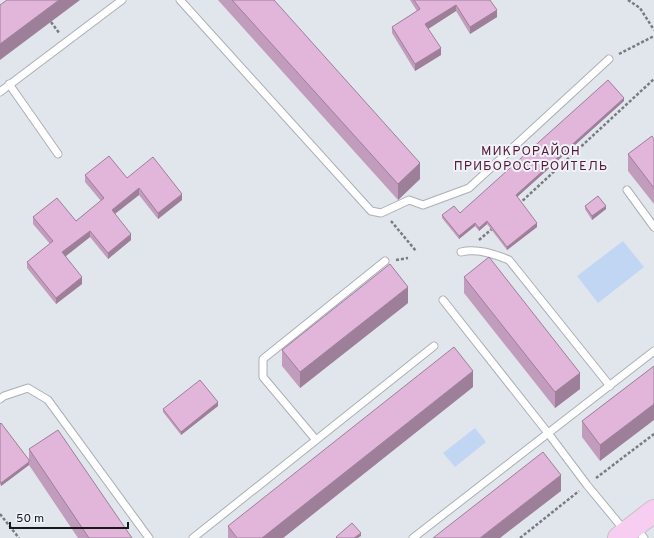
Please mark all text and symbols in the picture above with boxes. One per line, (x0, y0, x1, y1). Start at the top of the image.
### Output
district label: МИКРОРАЙОН ПРИБОРОСТРОИТЕЛЬ (454, 142, 608, 175)
scale bar (10, 504, 128, 530)
text: 50 m (16, 511, 44, 527)

